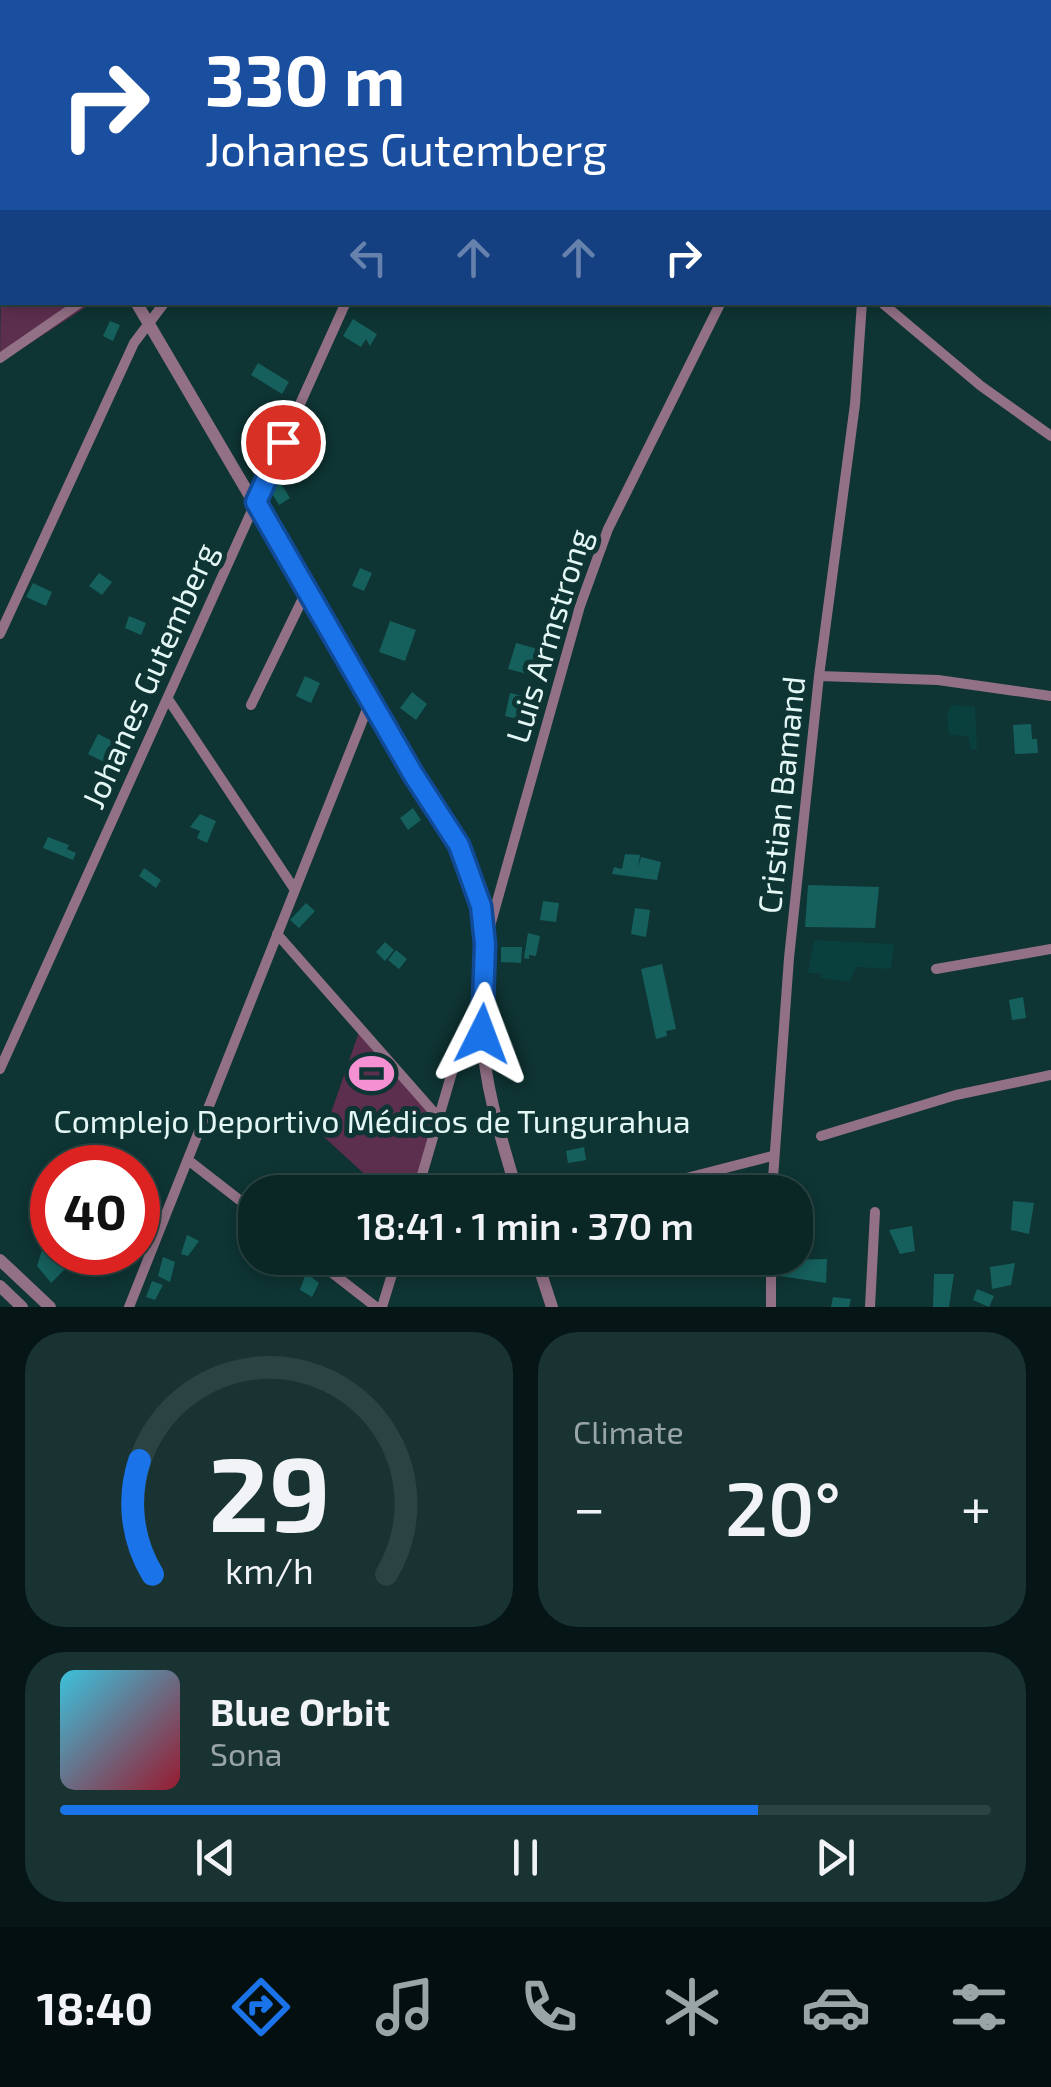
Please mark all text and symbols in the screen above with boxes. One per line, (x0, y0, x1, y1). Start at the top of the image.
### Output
text: 330 m (205, 36, 405, 120)
icon: right (40, 40, 170, 170)
text: Johanes Gutemberg (205, 121, 607, 175)
icon: left (341, 230, 396, 285)
icon: ahead (446, 230, 501, 285)
icon: ahead (551, 230, 606, 285)
icon: right (656, 230, 711, 285)
pin (241, 400, 326, 485)
icon: arrive (256, 415, 311, 470)
street label: Luis Armstrong (497, 524, 598, 747)
street label: Johanes Gutemberg (73, 537, 224, 814)
street label: Cristian Bamand (749, 674, 811, 915)
position arrow (430, 982, 534, 1086)
sports icon: Complejo Deportivo Médicos de Tungurahua (348, 1050, 396, 1098)
place label: Complejo Deportivo Médicos de Tungurahua (53, 1101, 691, 1140)
speed limit sign: 40 (30, 1145, 160, 1275)
text: 18:41 · 1 min · 370 m (357, 1202, 694, 1248)
text: Climate (573, 1412, 684, 1450)
text: 29 (208, 1428, 330, 1553)
text: 20° (725, 1461, 841, 1551)
text: − (573, 1473, 605, 1539)
text: + (961, 1473, 991, 1539)
text: km/h (225, 1548, 313, 1591)
text: Blue Orbit (210, 1688, 390, 1734)
text: Sona (210, 1734, 282, 1772)
icon: previous (188, 1830, 243, 1885)
icon: pause (498, 1830, 553, 1885)
icon: next (808, 1830, 863, 1885)
icon: directions (226, 1972, 296, 2042)
icon: music (370, 1972, 440, 2042)
icon: phone (514, 1972, 584, 2042)
icon: climate (657, 1972, 727, 2042)
icon: car (801, 1972, 871, 2042)
icon: filters (944, 1972, 1014, 2042)
text: 18:40 (37, 1980, 153, 2034)

